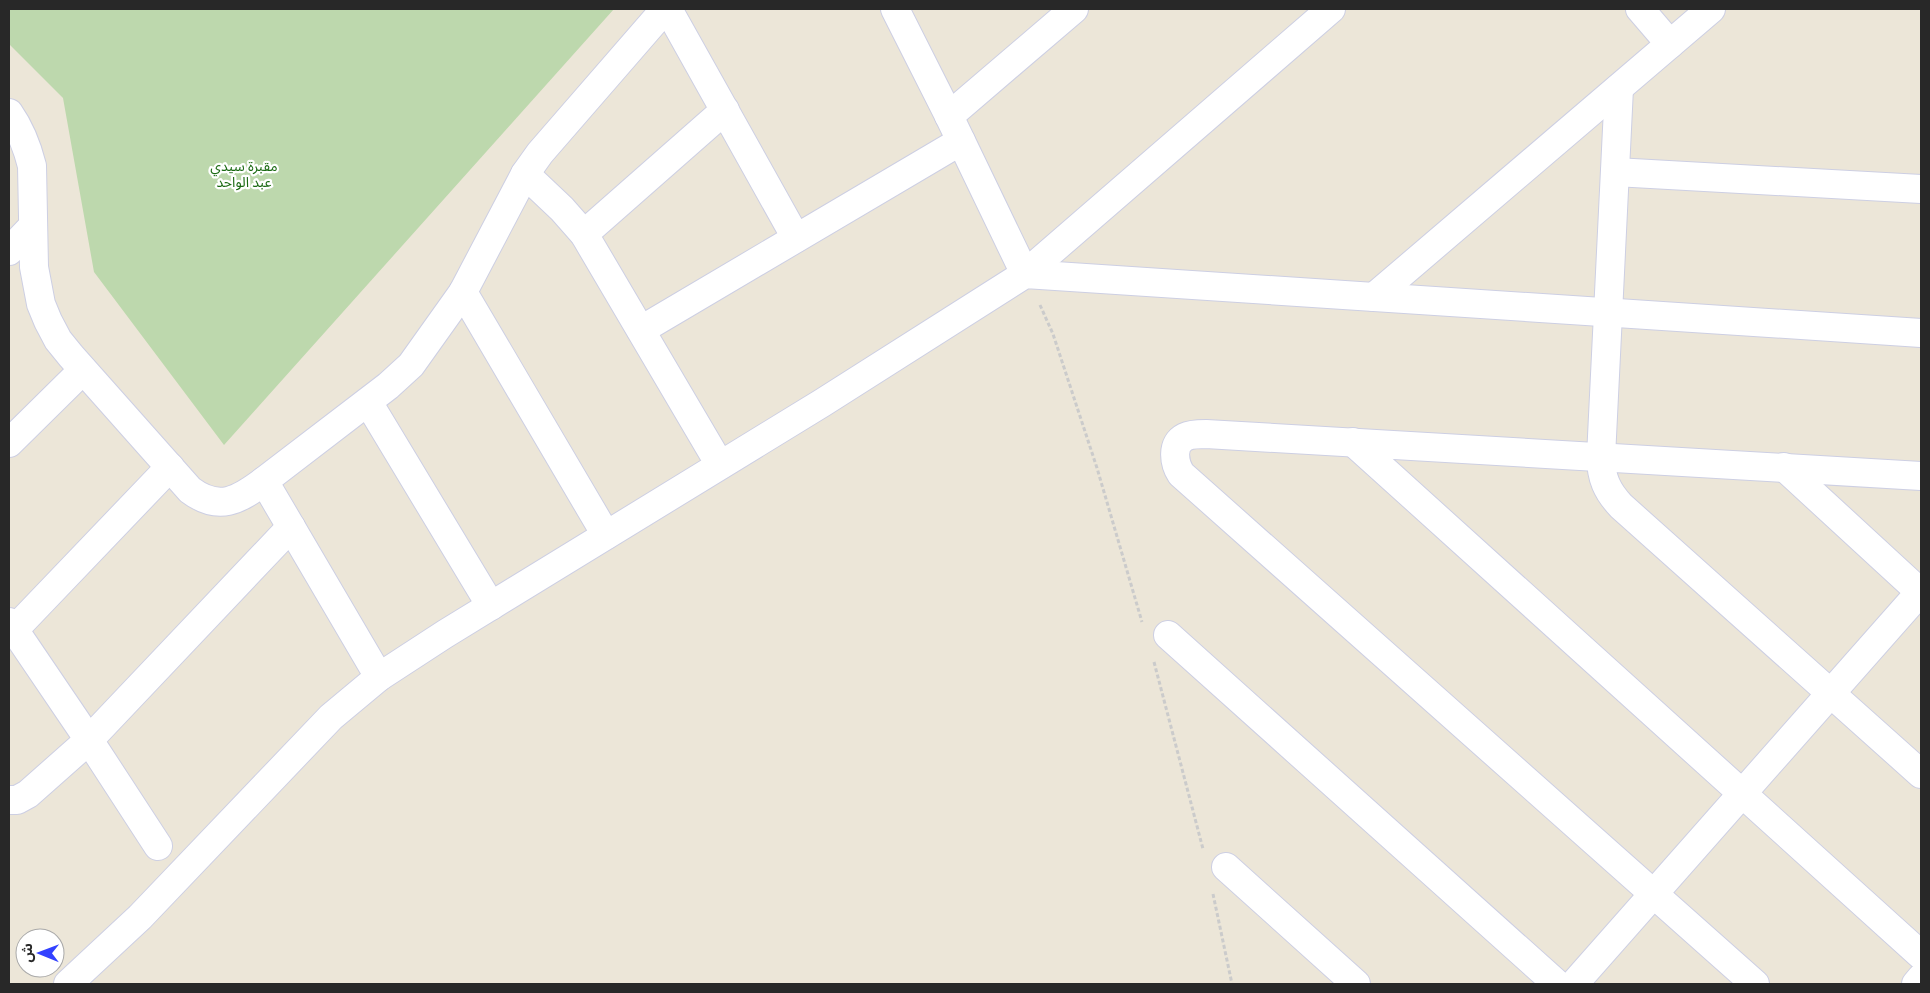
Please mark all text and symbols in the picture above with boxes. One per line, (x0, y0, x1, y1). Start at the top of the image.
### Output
park label: مقبرة سيدي عبد الواحد (210, 159, 278, 192)
north arrow (15, 928, 65, 978)
text: ش (20, 943, 37, 963)

